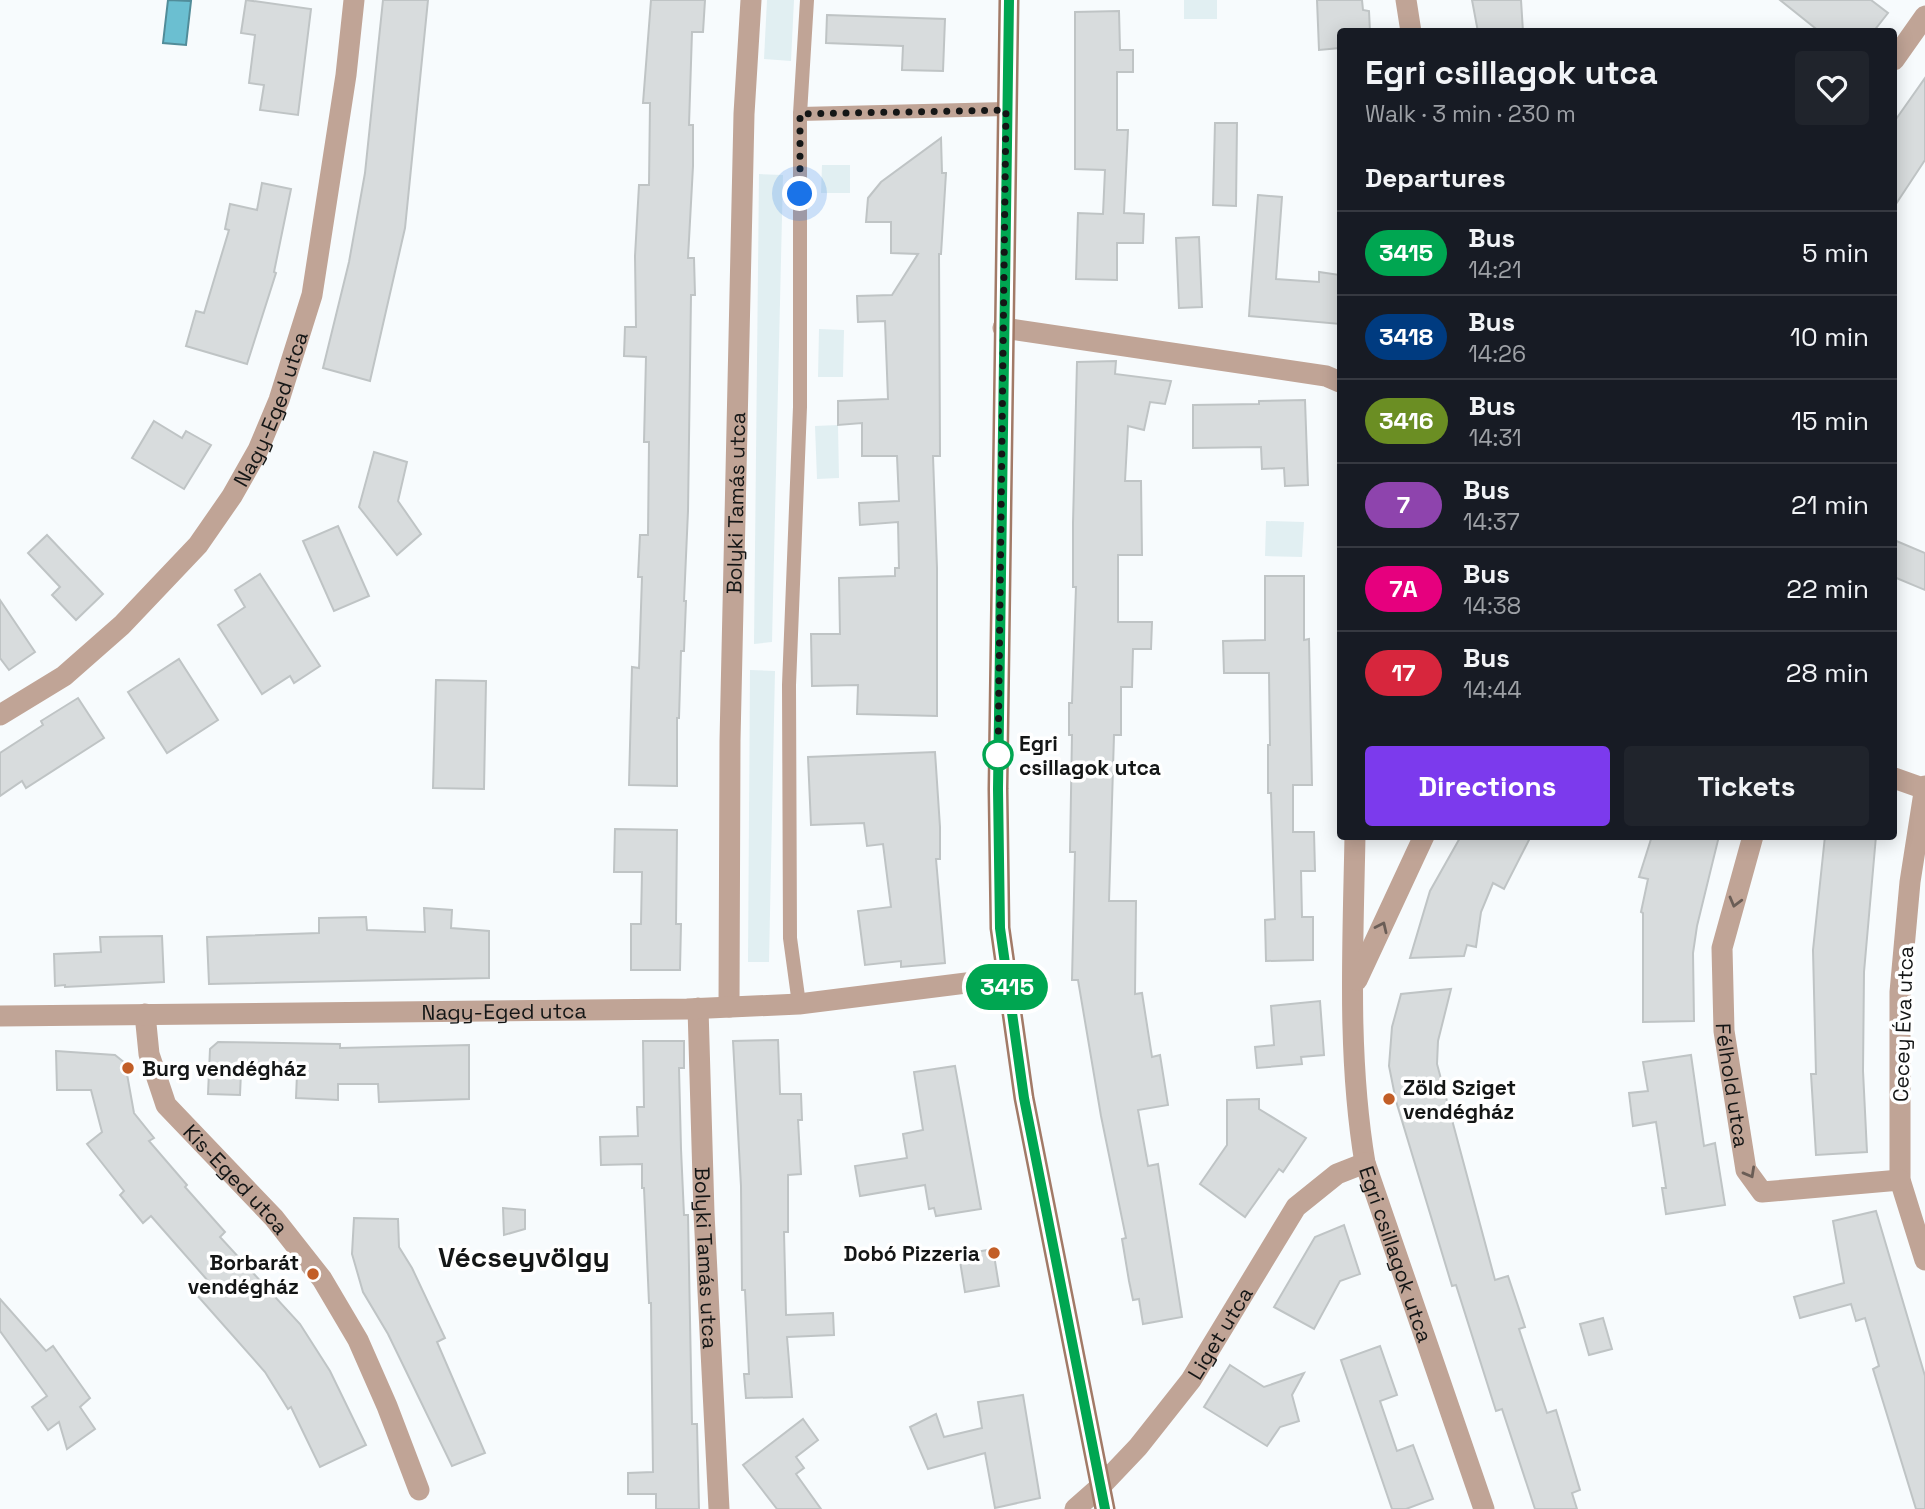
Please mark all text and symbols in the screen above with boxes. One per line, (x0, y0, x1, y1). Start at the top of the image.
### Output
button: heart (1795, 51, 1869, 125)
text: Egri csillagok utca (1365, 52, 1658, 94)
text: Walk · 3 min · 230 m (1365, 99, 1576, 129)
text: Departures (1365, 161, 1506, 195)
your location (782, 176, 817, 211)
text: Bus (1468, 221, 1515, 255)
text: 5 min (1802, 236, 1869, 270)
text: 3415 (1379, 237, 1433, 268)
text: 14:21 (1468, 255, 1522, 285)
text: Bus (1468, 305, 1515, 339)
text: 10 min (1790, 320, 1869, 354)
text: 3418 (1379, 321, 1433, 352)
street label: Nagy-Eged utca (227, 328, 313, 491)
text: 14:26 (1468, 339, 1526, 369)
text: Bus (1469, 389, 1516, 423)
text: 15 min (1791, 404, 1869, 438)
text: 3416 (1379, 405, 1434, 436)
street label: Bolyki Tamás utca (720, 412, 751, 594)
text: 14:31 (1469, 423, 1522, 453)
text: Bus (1463, 473, 1510, 507)
text: 21 min (1791, 488, 1869, 522)
text: 7 (1397, 489, 1410, 520)
text: 14:37 (1463, 507, 1520, 537)
text: Bus (1463, 557, 1510, 591)
text: 22 min (1786, 572, 1869, 606)
text: 7A (1389, 573, 1418, 604)
text: 14:38 (1463, 591, 1521, 621)
text: Bus (1463, 641, 1510, 675)
text: 28 min (1786, 656, 1869, 690)
text: 17 (1391, 657, 1416, 688)
text: 14:44 (1463, 675, 1522, 705)
place label: Egri csillagok utca (1019, 730, 1161, 781)
marker: Egri csillagok utca (983, 740, 1013, 770)
button: Directions (1365, 746, 1610, 826)
button: Tickets (1624, 746, 1869, 826)
one-way arrow (1728, 896, 1743, 908)
one-way arrow (1373, 922, 1387, 934)
street label: Cecey Éva utca (1887, 945, 1919, 1103)
line badge: 3415 (958, 964, 1056, 1010)
text: 3415 (980, 971, 1034, 1002)
street label: Nagy-Eged utca (421, 997, 587, 1025)
street label: Félhold utca (1710, 1023, 1756, 1149)
place label: Burg vendégház (142, 1055, 307, 1082)
marker: Burg vendégház (120, 1060, 136, 1076)
place label: Zöld Sziget vendégház (1403, 1074, 1516, 1125)
marker: Zöld Sziget vendégház (1381, 1091, 1397, 1107)
street label: Kis-Eged utca (178, 1118, 295, 1240)
street label: Egri csillagok utca (1354, 1162, 1439, 1346)
street label: Bolyki Tamás utca (689, 1166, 724, 1349)
one-way arrow (1742, 1166, 1756, 1179)
district label: Vécseyvölgy (438, 1239, 610, 1275)
place label: Dobó Pizzeria (844, 1240, 980, 1267)
marker: Dobó Pizzeria (986, 1245, 1002, 1261)
place label: Borbarát vendégház (188, 1249, 299, 1300)
marker: Borbarát vendégház (305, 1266, 321, 1282)
street label: Liget utca (1181, 1281, 1258, 1384)

